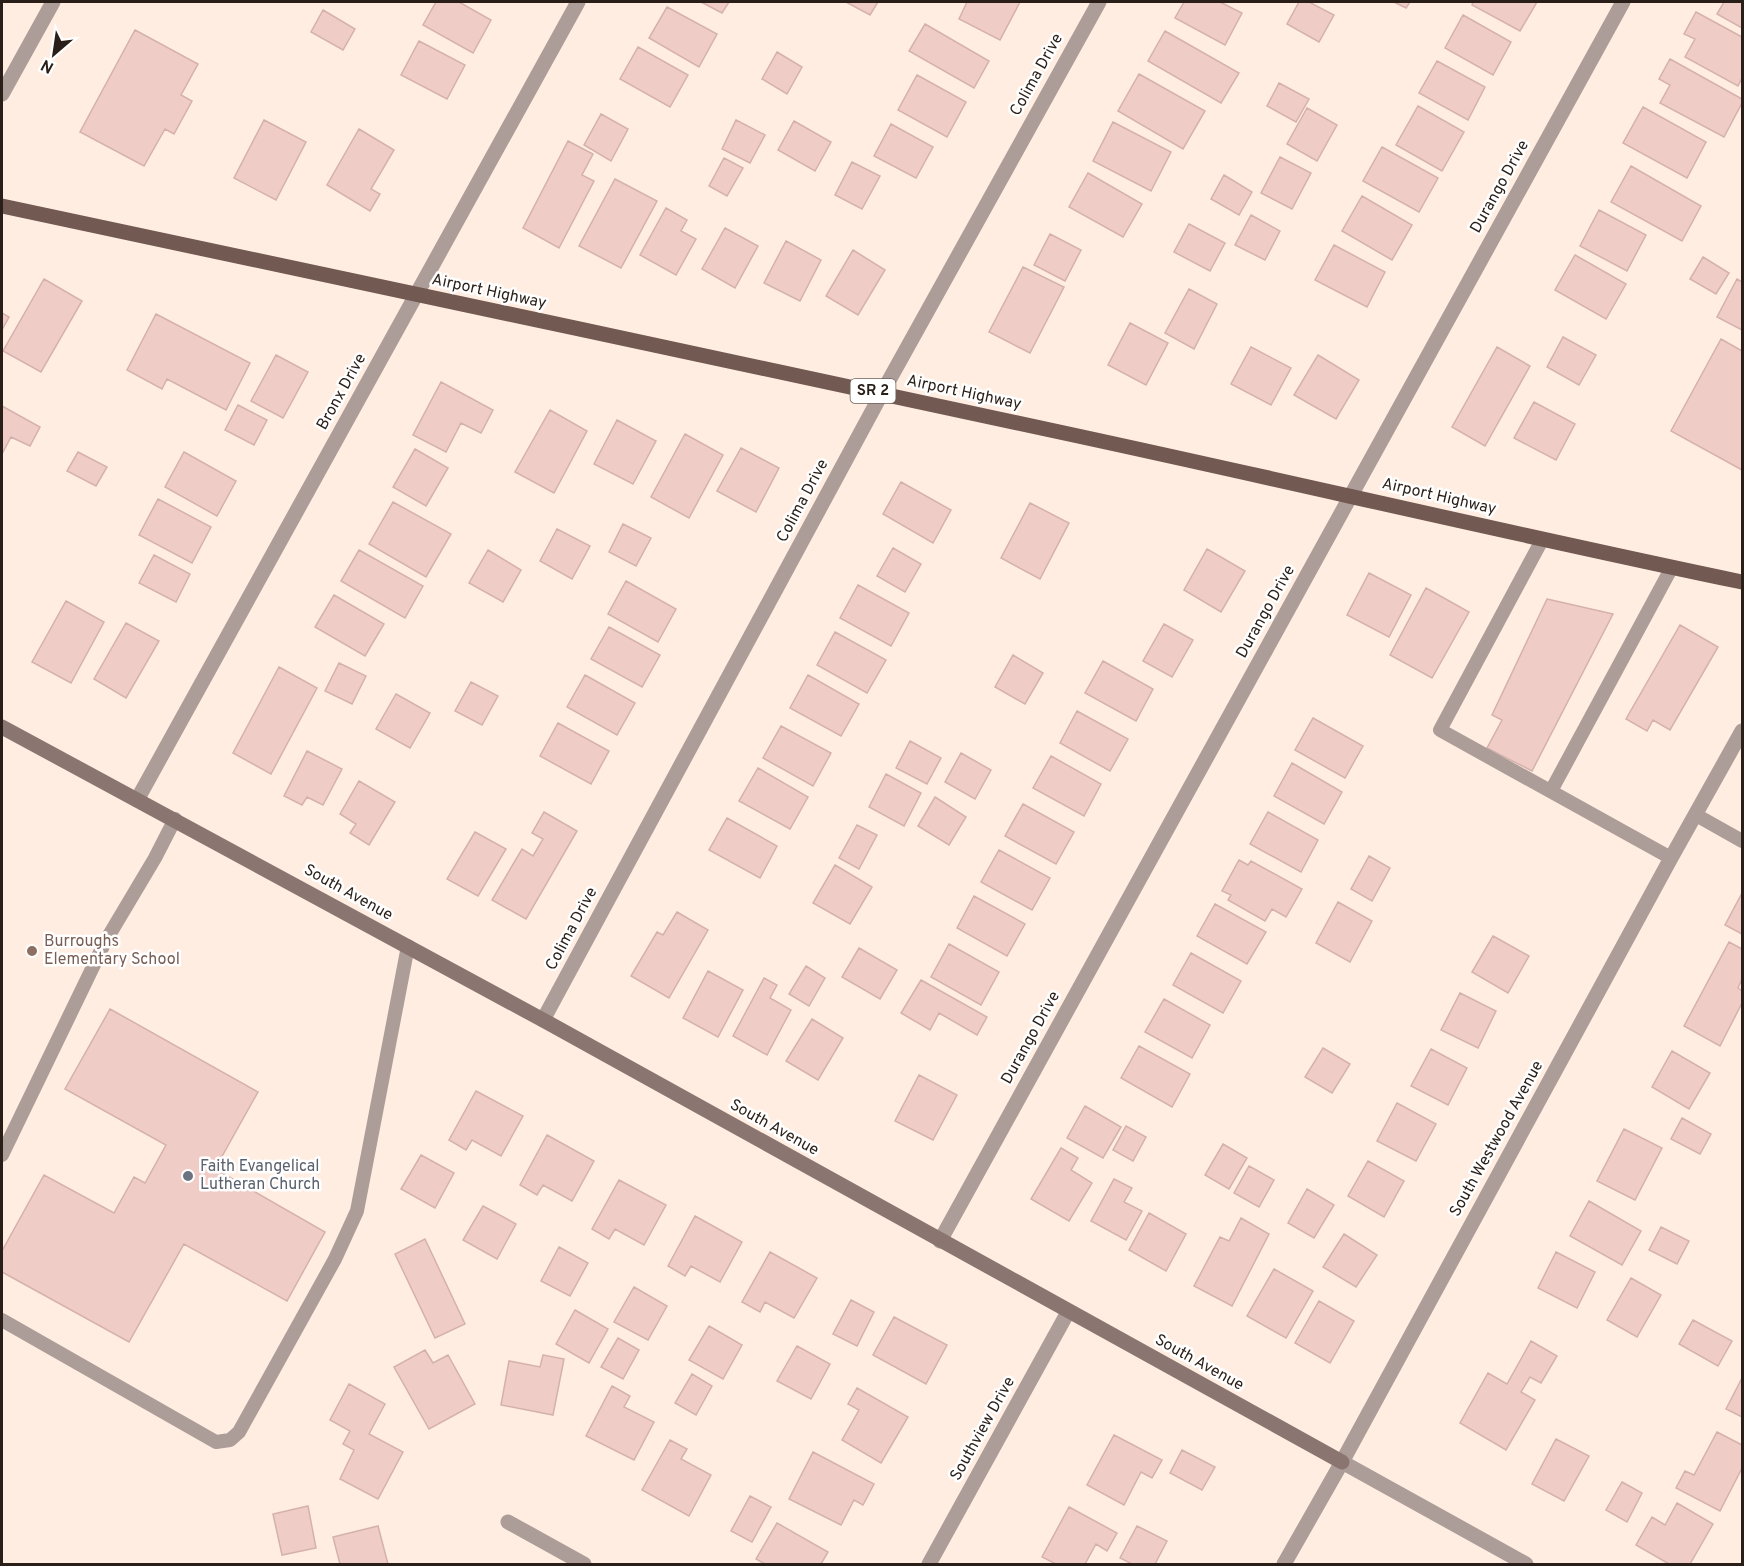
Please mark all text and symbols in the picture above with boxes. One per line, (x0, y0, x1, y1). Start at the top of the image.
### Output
north arrow (24, 24, 84, 84)
street label: Colima Drive (1006, 30, 1068, 120)
text: N (38, 54, 58, 77)
street label: Durango Drive (1466, 137, 1534, 237)
street label: Airport Highway (430, 270, 548, 314)
street label: Bronx Drive (313, 350, 371, 434)
street label: Airport Highway (905, 371, 1023, 415)
road number: SR 2 (850, 379, 896, 403)
street label: Colima Drive (773, 456, 833, 546)
street label: Airport Highway (1380, 474, 1498, 520)
street label: Durango Drive (1232, 562, 1300, 662)
street label: South Avenue (300, 860, 396, 926)
street label: Colima Drive (542, 884, 602, 974)
place label: Burroughs Elementary School (44, 932, 180, 970)
marker: Burroughs Elementary School (25, 944, 39, 958)
street label: Durango Drive (997, 988, 1065, 1088)
street label: South Westwood Avenue (1446, 1057, 1548, 1221)
street label: South Avenue (726, 1095, 822, 1161)
place label: Faith Evangelical Lutheran Church (200, 1157, 320, 1195)
marker: Faith Evangelical Lutheran Church (181, 1169, 195, 1183)
street label: South Avenue (1151, 1330, 1247, 1396)
street label: Southview Drive (946, 1374, 1020, 1484)

